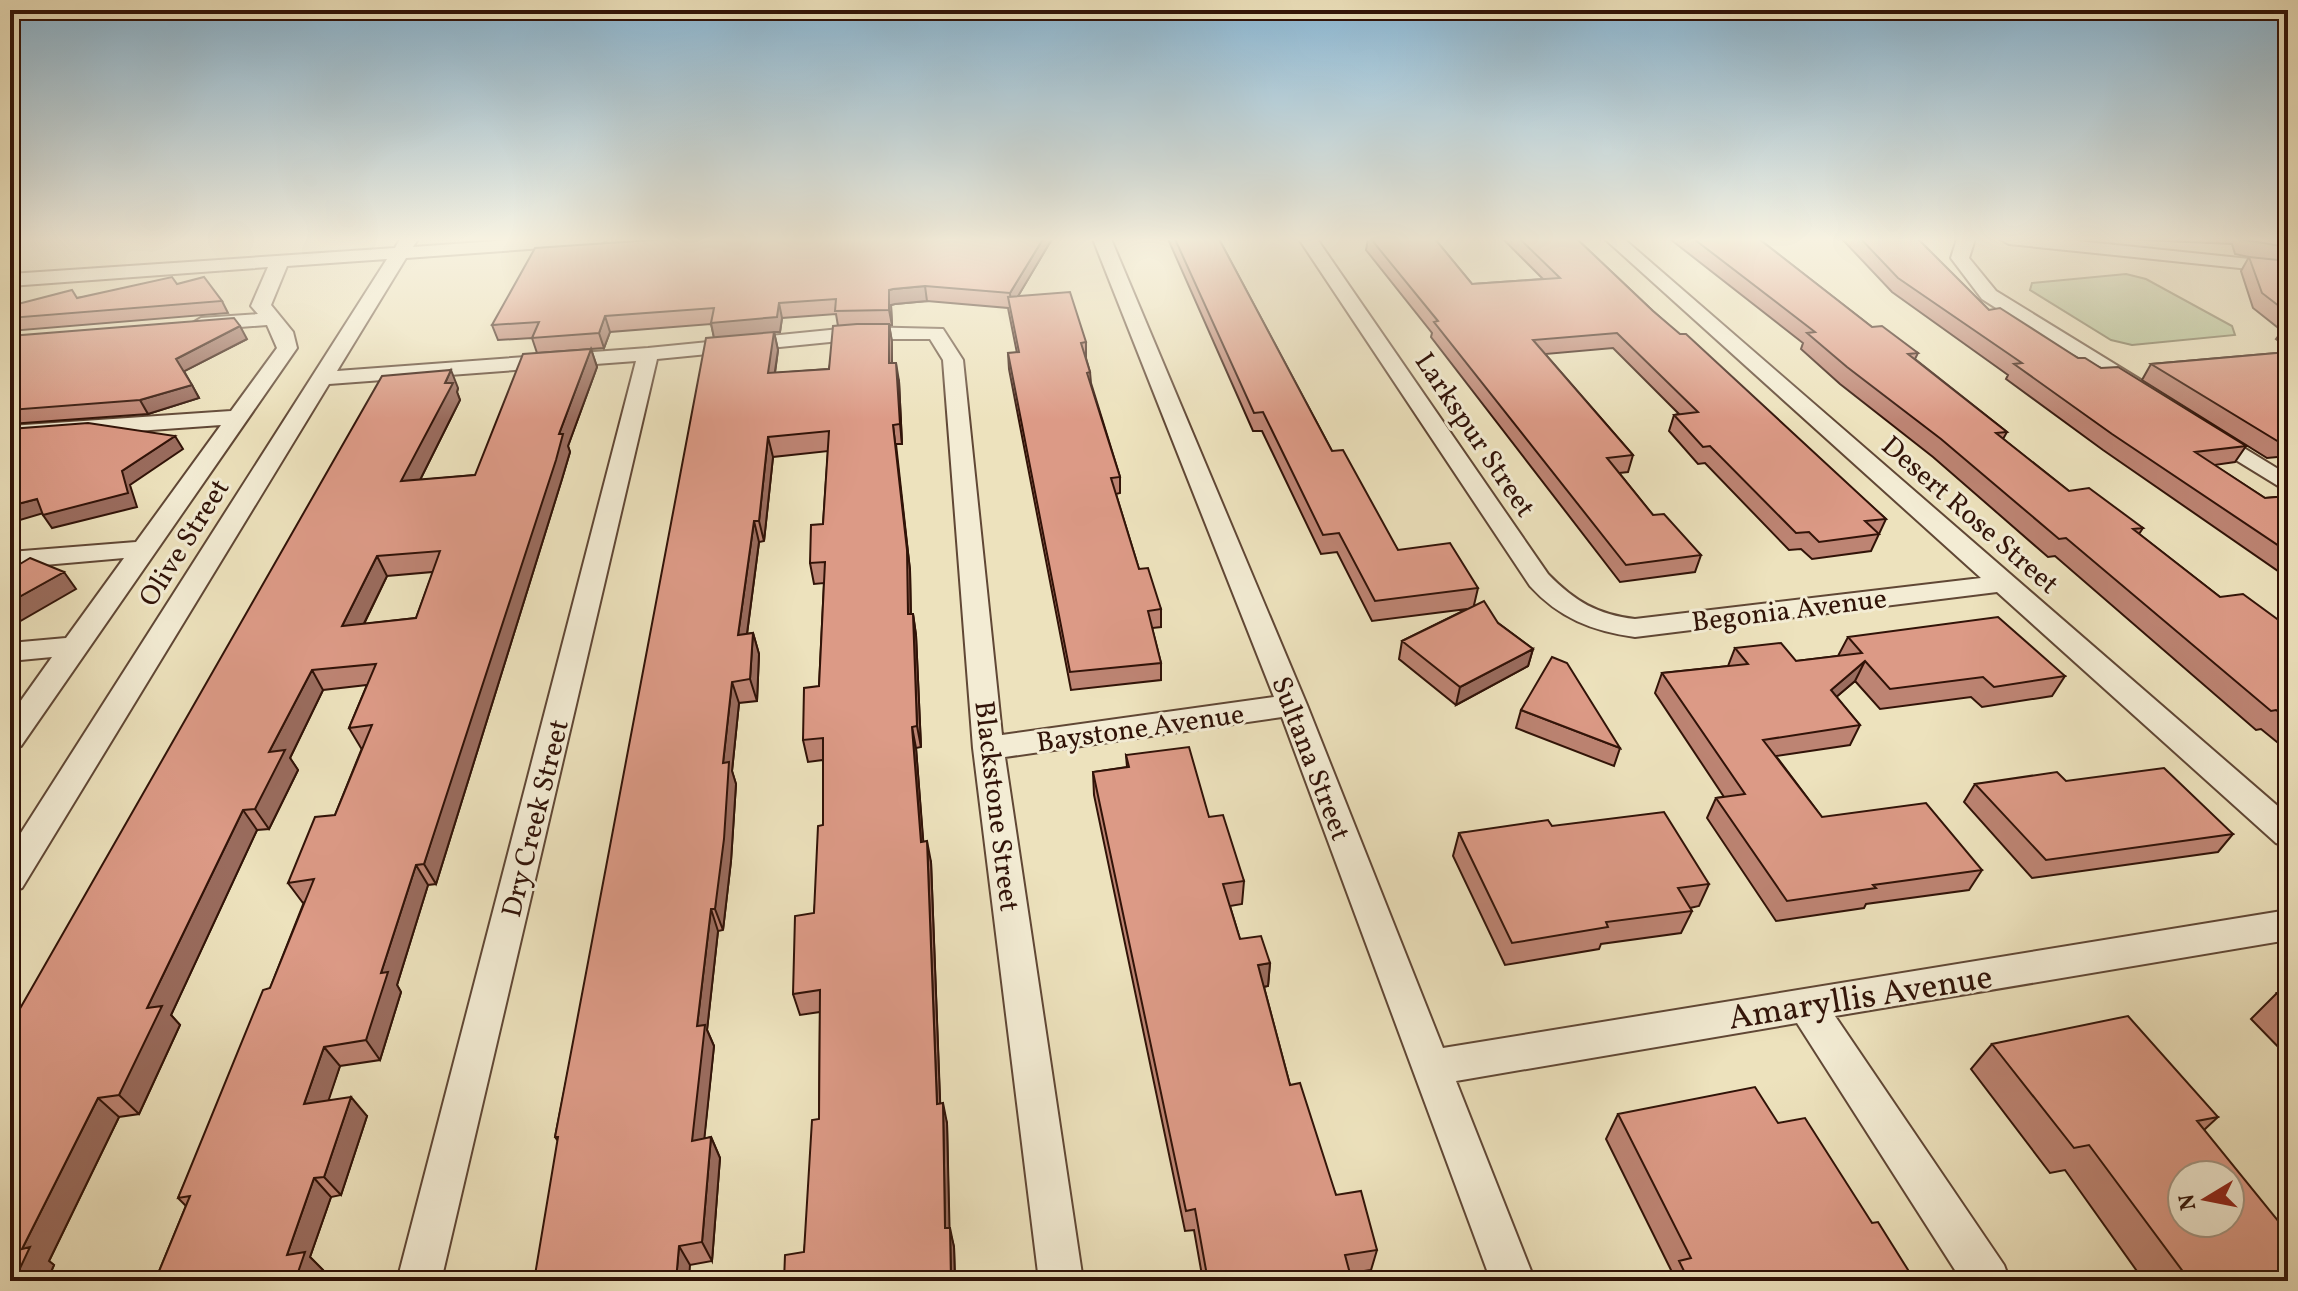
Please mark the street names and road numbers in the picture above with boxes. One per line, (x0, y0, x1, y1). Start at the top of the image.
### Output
street label: Larkspur Street (1404, 345, 1544, 526)
street label: Desert Rose Street (1872, 428, 2067, 604)
street label: Olive Street (130, 472, 240, 615)
street label: Begonia Avenue (1690, 580, 1889, 643)
street label: Sultana Street (1260, 671, 1359, 847)
street label: Baystone Avenue (1034, 696, 1247, 763)
street label: Blackstone Street (963, 699, 1028, 914)
street label: Dry Creek Street (493, 715, 580, 922)
street label: Amaryllis Avenue (1725, 955, 1996, 1044)

